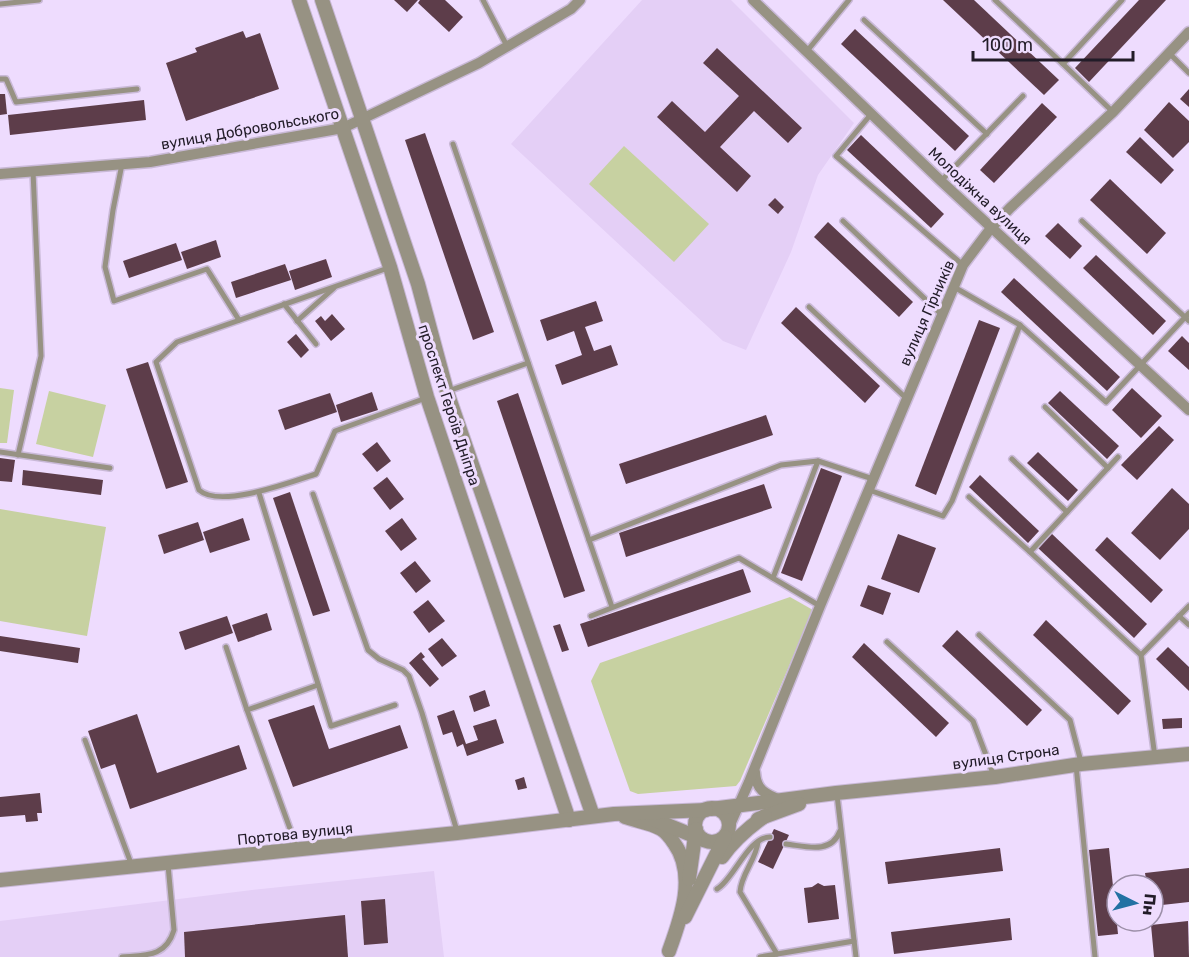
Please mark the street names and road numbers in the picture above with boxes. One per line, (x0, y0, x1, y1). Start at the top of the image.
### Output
street label: вулиця Добровольського (159, 104, 341, 154)
street label: Молодіжна вулиця (925, 143, 1035, 249)
street label: вулиця Гірників (896, 257, 958, 369)
street label: проспект Героїв Дніпра (414, 322, 484, 488)
street label: вулиця Строна (951, 741, 1061, 773)
street label: Портова вулиця (236, 819, 354, 849)

